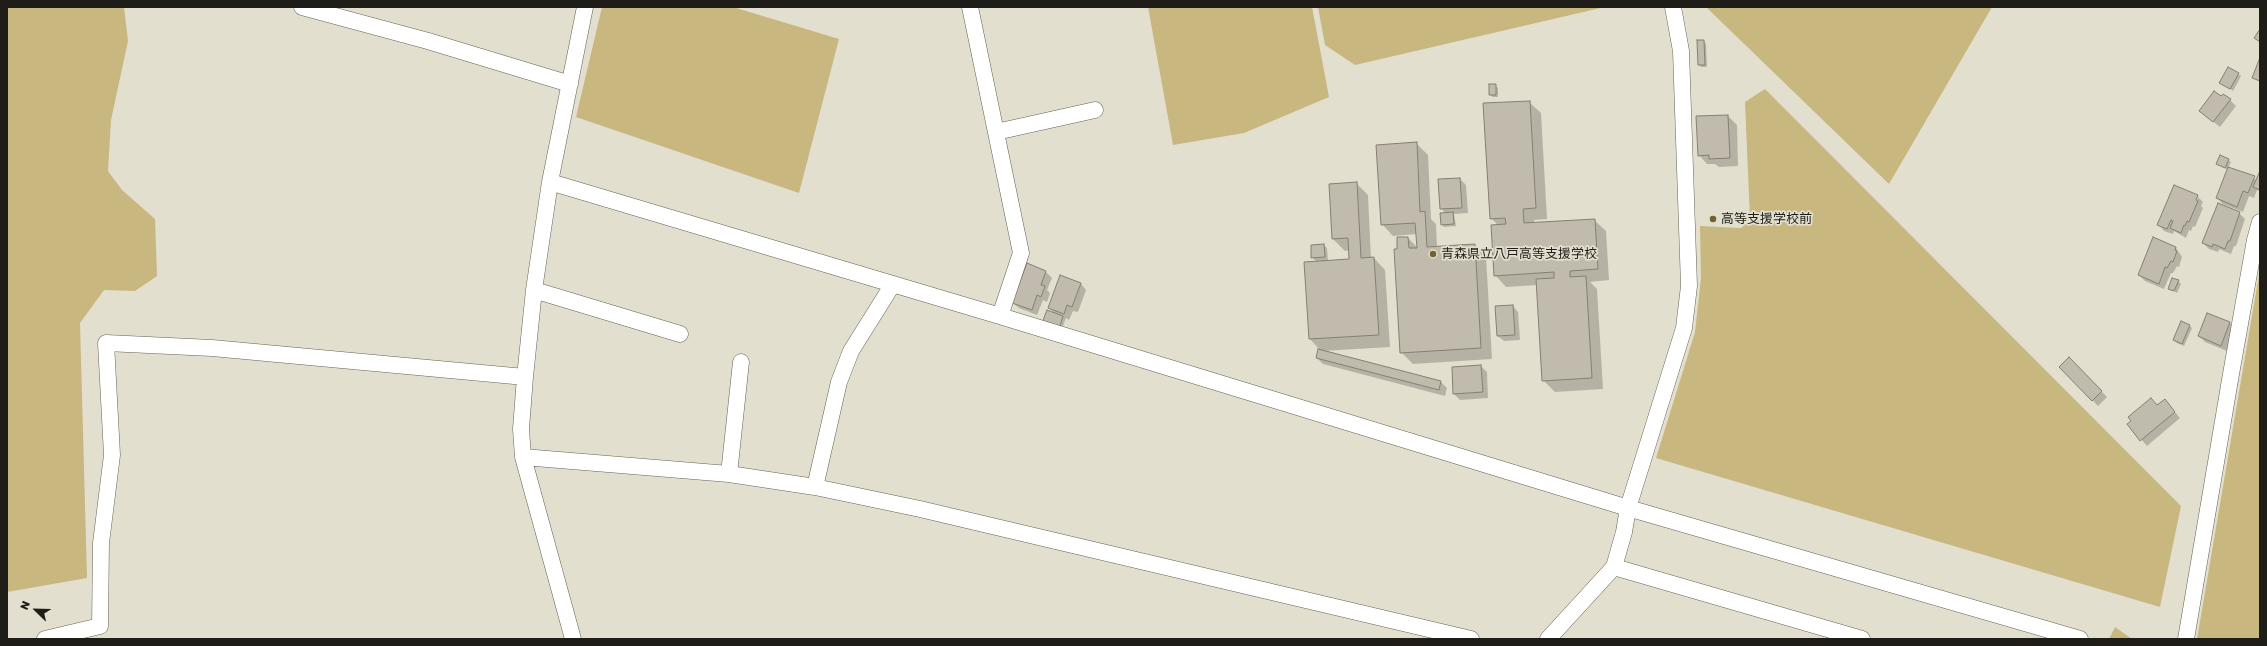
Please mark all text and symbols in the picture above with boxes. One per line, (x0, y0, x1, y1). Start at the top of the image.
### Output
place label: 高等支援学校前 (1721, 211, 1812, 227)
marker: 高等支援学校前 (1708, 214, 1718, 224)
place label: 青森県立八戸高等支援学校 (1441, 246, 1597, 262)
marker: 青森県立八戸高等支援学校 (1428, 249, 1438, 259)
north arrow (16, 590, 56, 630)
text: N (17, 599, 32, 612)

